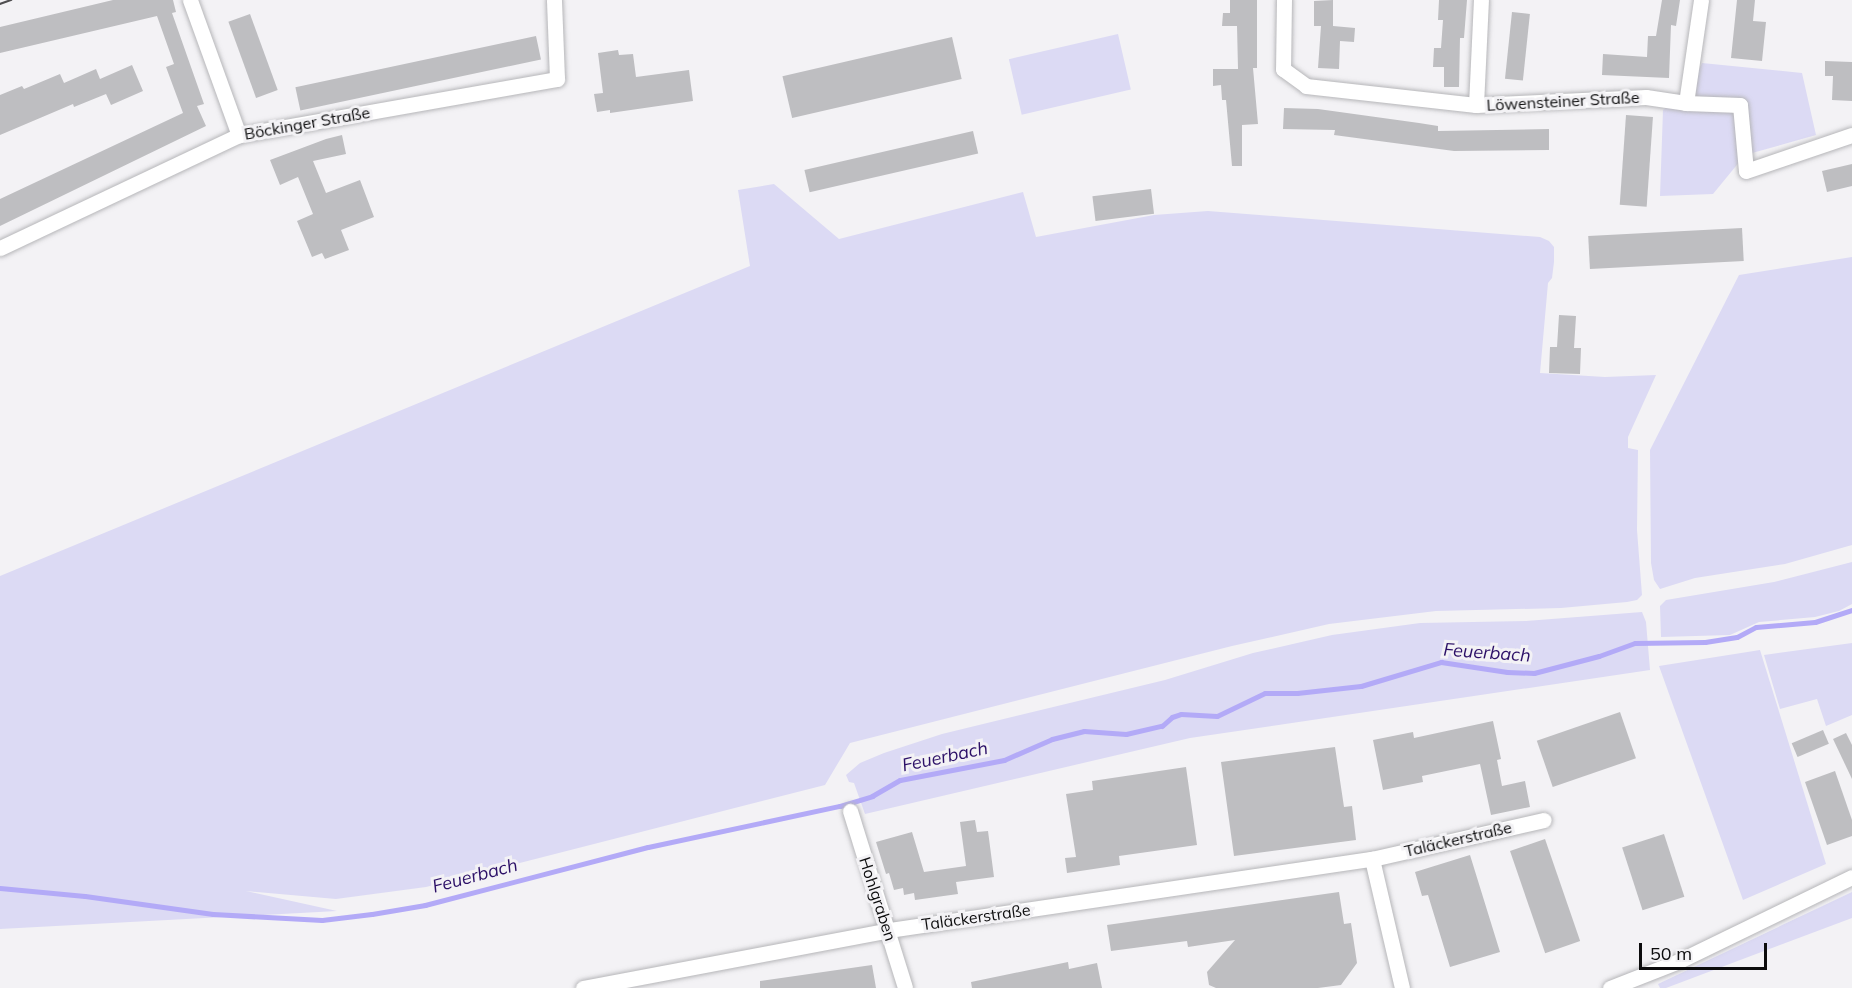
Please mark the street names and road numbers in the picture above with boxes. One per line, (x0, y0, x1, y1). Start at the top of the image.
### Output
street label: Löwensteiner Straße (1486, 87, 1640, 115)
street label: Böckinger Straße (243, 102, 371, 144)
street label: Taläckerstraße (1403, 817, 1513, 861)
street label: Hohlgraben (855, 855, 901, 943)
street label: Taläckerstraße (920, 900, 1032, 934)

